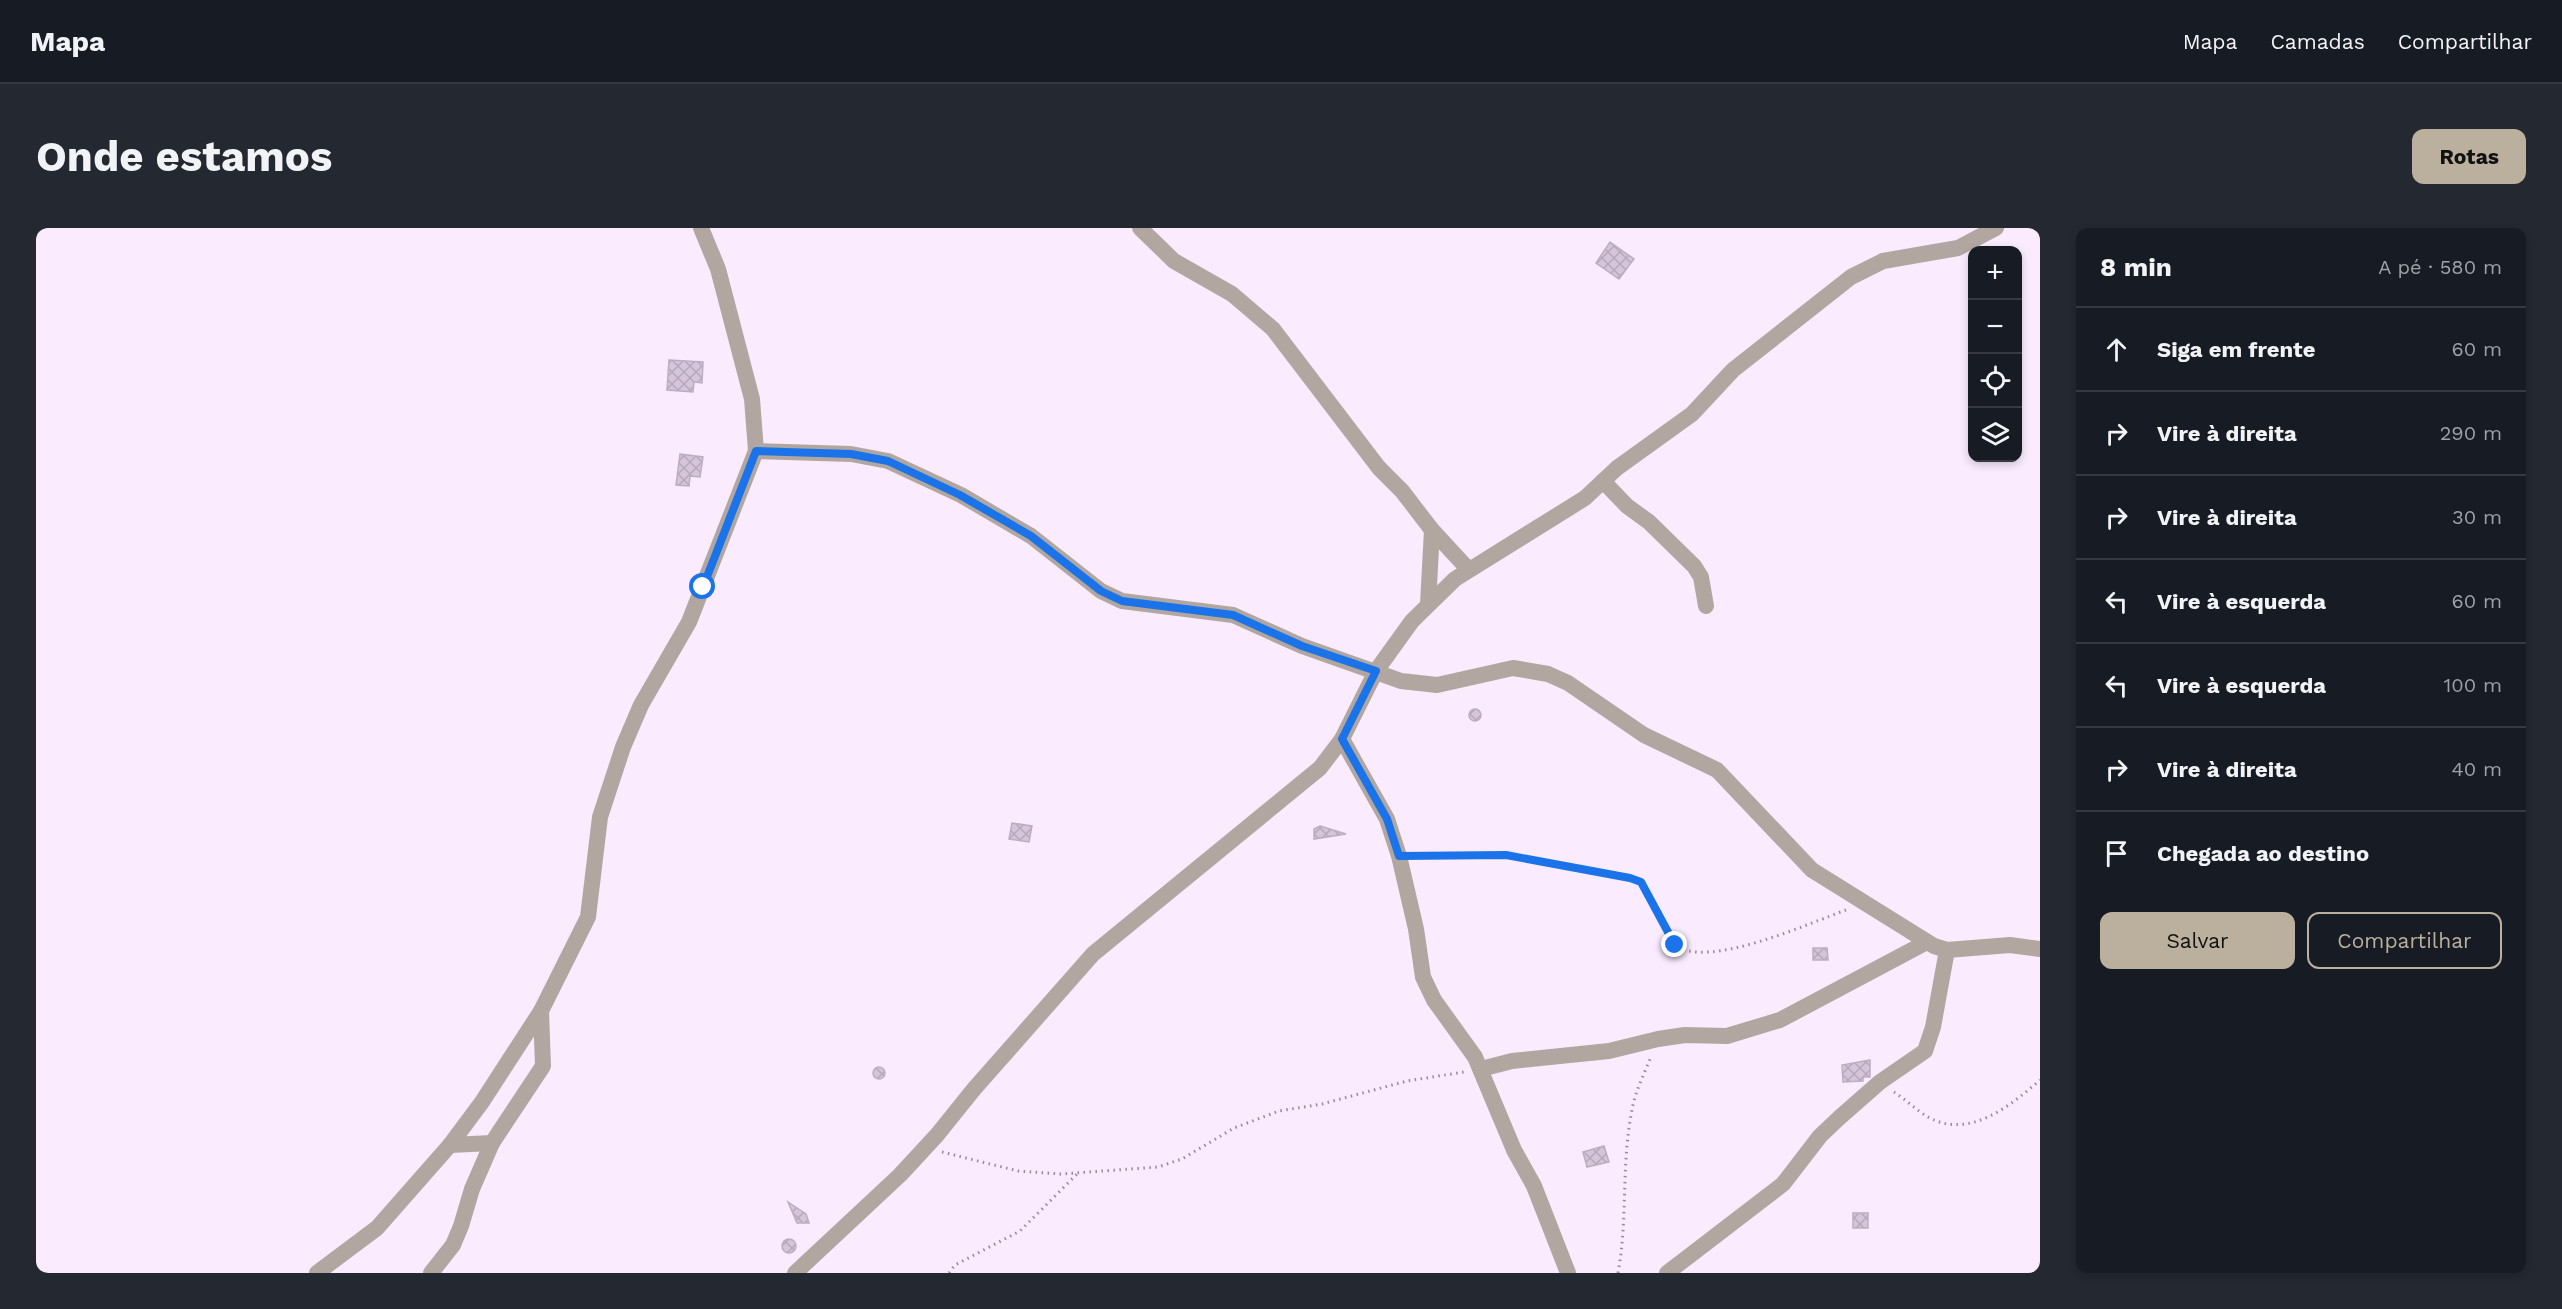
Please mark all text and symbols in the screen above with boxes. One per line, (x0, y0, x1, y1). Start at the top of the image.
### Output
text: Mapa (30, 25, 105, 58)
text: Mapa (2183, 29, 2237, 54)
text: Camadas (2270, 29, 2365, 54)
text: Compartilhar (2398, 29, 2532, 54)
button: Rotas (2412, 129, 2526, 184)
text: Onde estamos (36, 132, 332, 181)
map controls (1968, 246, 2022, 462)
button: + (1968, 246, 2022, 300)
text: 8 min (2100, 252, 2172, 282)
text: A pé · 580 m (2378, 255, 2502, 279)
button: − (1968, 300, 2022, 354)
icon: ahead (2100, 333, 2133, 366)
text: Siga em frente (2157, 337, 2315, 362)
text: 60 m (2452, 337, 2502, 361)
button: locate (1968, 354, 2022, 408)
button: layers (1968, 408, 2022, 462)
icon: right (2100, 417, 2133, 450)
text: Vire à direita (2157, 421, 2297, 446)
text: 290 m (2440, 421, 2502, 445)
icon: right (2100, 501, 2133, 534)
text: Vire à direita (2157, 505, 2297, 530)
text: 30 m (2452, 505, 2502, 529)
route start (689, 573, 715, 599)
icon: left (2100, 585, 2133, 618)
text: Vire à esquerda (2157, 589, 2326, 614)
text: 60 m (2452, 589, 2502, 613)
icon: left (2100, 669, 2133, 702)
text: Vire à esquerda (2157, 673, 2326, 698)
text: 100 m (2443, 673, 2502, 697)
icon: right (2100, 753, 2133, 786)
text: Vire à direita (2157, 757, 2297, 782)
text: 40 m (2451, 757, 2502, 781)
icon: arrive (2100, 837, 2133, 870)
text: Chegada ao destino (2157, 841, 2369, 866)
button: Salvar (2100, 912, 2295, 969)
button: Compartilhar (2307, 912, 2502, 969)
route end (1661, 931, 1687, 957)

